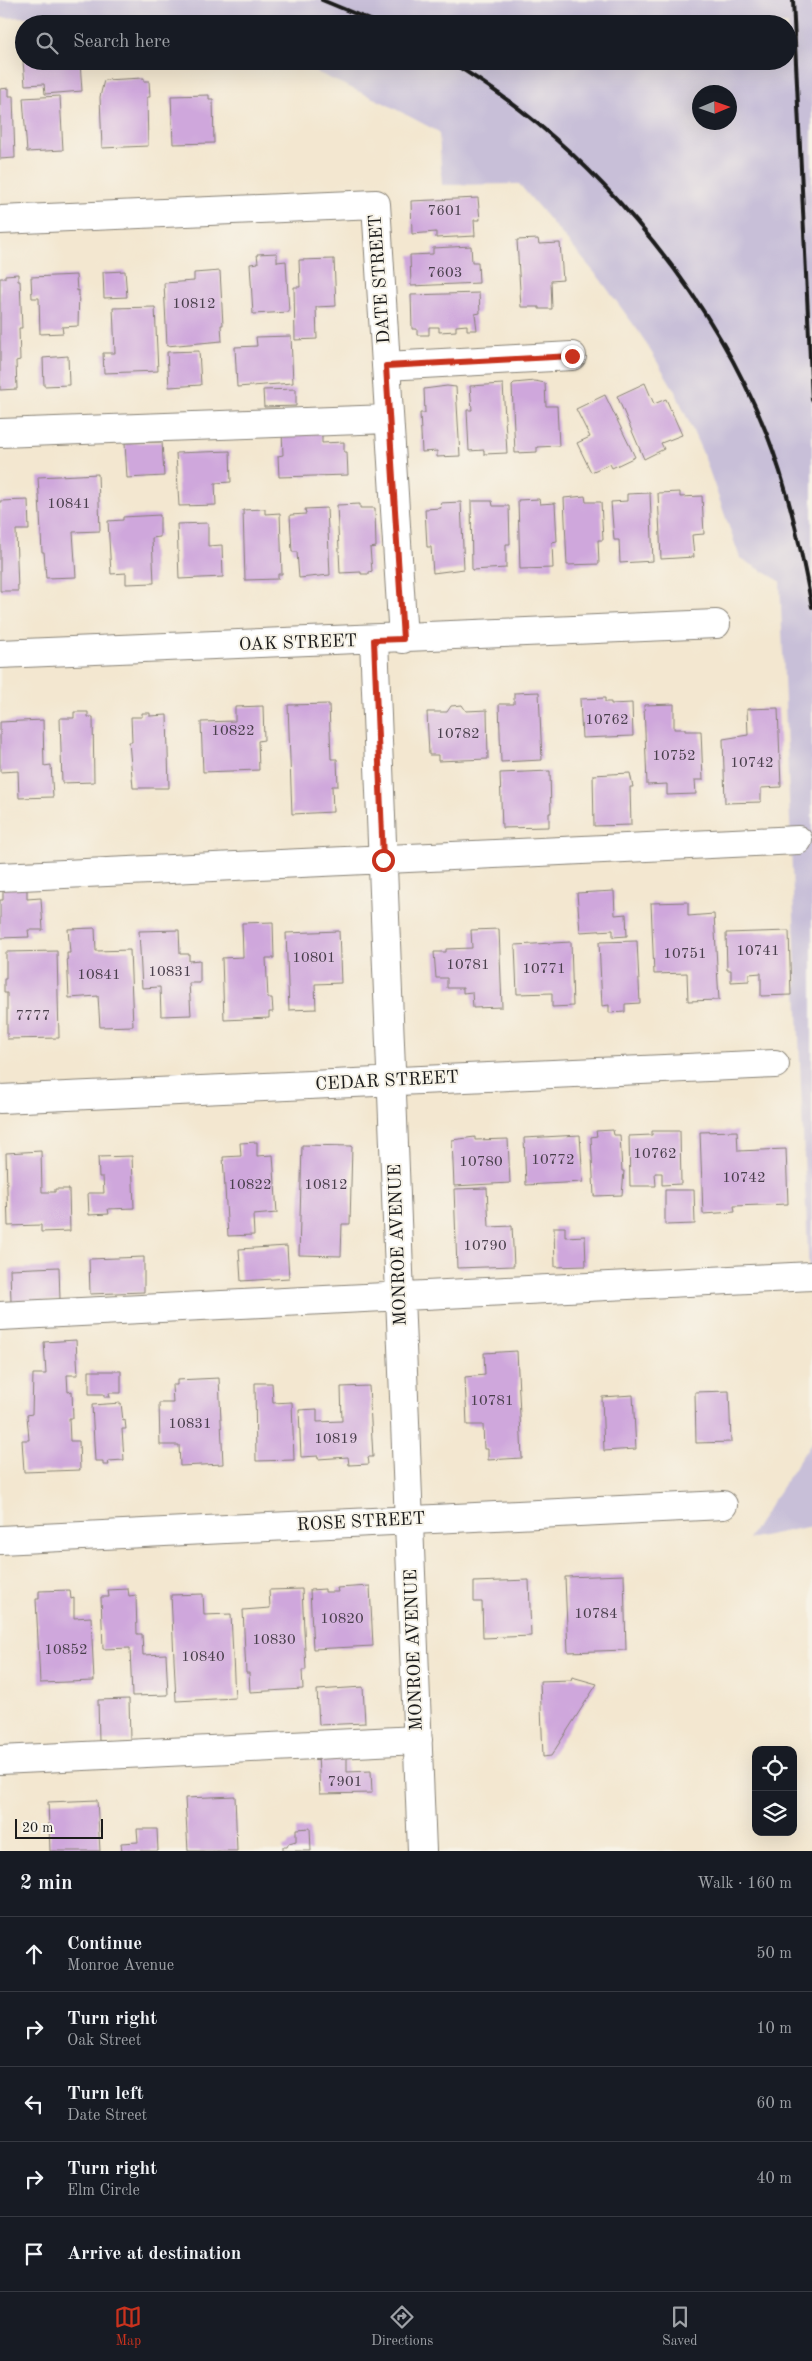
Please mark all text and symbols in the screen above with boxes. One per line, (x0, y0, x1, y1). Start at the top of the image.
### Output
search box (15, 15, 797, 70)
icon: search (33, 29, 61, 57)
text: Search here (73, 33, 170, 52)
north arrow (692, 85, 737, 130)
house number: 7601 (428, 204, 462, 219)
street label: DATE STREET (366, 214, 394, 344)
house number: 7603 (428, 266, 462, 281)
house number: 10812 (172, 297, 216, 312)
route end (561, 345, 584, 368)
house number: 10841 (47, 497, 91, 512)
street label: OAK STREET (238, 632, 358, 654)
house number: 10762 (585, 713, 629, 728)
house number: 10822 (211, 724, 255, 739)
house number: 10782 (436, 727, 480, 742)
house number: 10752 (652, 749, 696, 764)
house number: 10742 (730, 756, 774, 771)
route start (372, 849, 395, 872)
house number: 10741 (736, 944, 780, 959)
house number: 10751 (663, 947, 707, 962)
house number: 10801 (292, 951, 336, 966)
house number: 10781 (446, 958, 490, 973)
house number: 10771 (522, 962, 566, 977)
house number: 10831 (148, 965, 192, 980)
house number: 10841 (77, 968, 121, 983)
house number: 7777 (16, 1009, 50, 1024)
street label: CEDAR STREET (315, 1068, 459, 1094)
house number: 10762 (633, 1147, 677, 1162)
house number: 10772 (531, 1153, 575, 1168)
house number: 10780 (459, 1155, 503, 1170)
street label: MONROE AVENUE (386, 1164, 410, 1326)
house number: 10742 (722, 1171, 766, 1186)
house number: 10822 (228, 1178, 272, 1193)
house number: 10812 (304, 1178, 348, 1193)
house number: 10790 (463, 1239, 507, 1254)
house number: 10781 (470, 1394, 514, 1409)
house number: 10831 (168, 1417, 212, 1432)
house number: 10819 (314, 1432, 358, 1447)
street label: ROSE STREET (296, 1510, 426, 1534)
street label: MONROE AVENUE (402, 1569, 426, 1731)
house number: 10784 (574, 1607, 618, 1622)
house number: 10820 (320, 1612, 364, 1627)
house number: 10830 (252, 1633, 296, 1648)
house number: 10852 (44, 1643, 88, 1658)
house number: 10840 (181, 1650, 225, 1665)
map controls (752, 1746, 797, 1836)
button: locate (752, 1746, 797, 1791)
house number: 7901 (328, 1775, 362, 1790)
button: layers (752, 1791, 797, 1836)
scale bar (15, 1816, 102, 1839)
text: 20 m (22, 1821, 53, 1835)
text: 2 min (20, 1873, 73, 1894)
text: Walk · 160 m (697, 1876, 792, 1892)
text: Continue (67, 1935, 142, 1954)
icon: ahead (20, 1940, 48, 1968)
text: 50 m (756, 1946, 792, 1962)
text: Monroe Avenue (67, 1958, 174, 1974)
text: Turn right (67, 2010, 157, 2029)
icon: right (20, 2015, 48, 2043)
text: 10 m (756, 2021, 792, 2037)
text: Oak Street (67, 2033, 141, 2049)
text: Turn left (67, 2085, 144, 2104)
icon: left (20, 2090, 48, 2118)
text: 60 m (756, 2096, 792, 2112)
text: Date Street (67, 2108, 147, 2124)
text: Turn right (67, 2160, 157, 2179)
icon: right (20, 2165, 48, 2193)
text: 40 m (756, 2171, 792, 2187)
text: Elm Circle (67, 2183, 140, 2199)
icon: arrive (20, 2240, 48, 2268)
text: Arrive at destination (67, 2245, 241, 2264)
tab: Map (114, 2303, 142, 2350)
tab: Directions (371, 2303, 433, 2350)
tab: Saved (662, 2303, 698, 2350)

